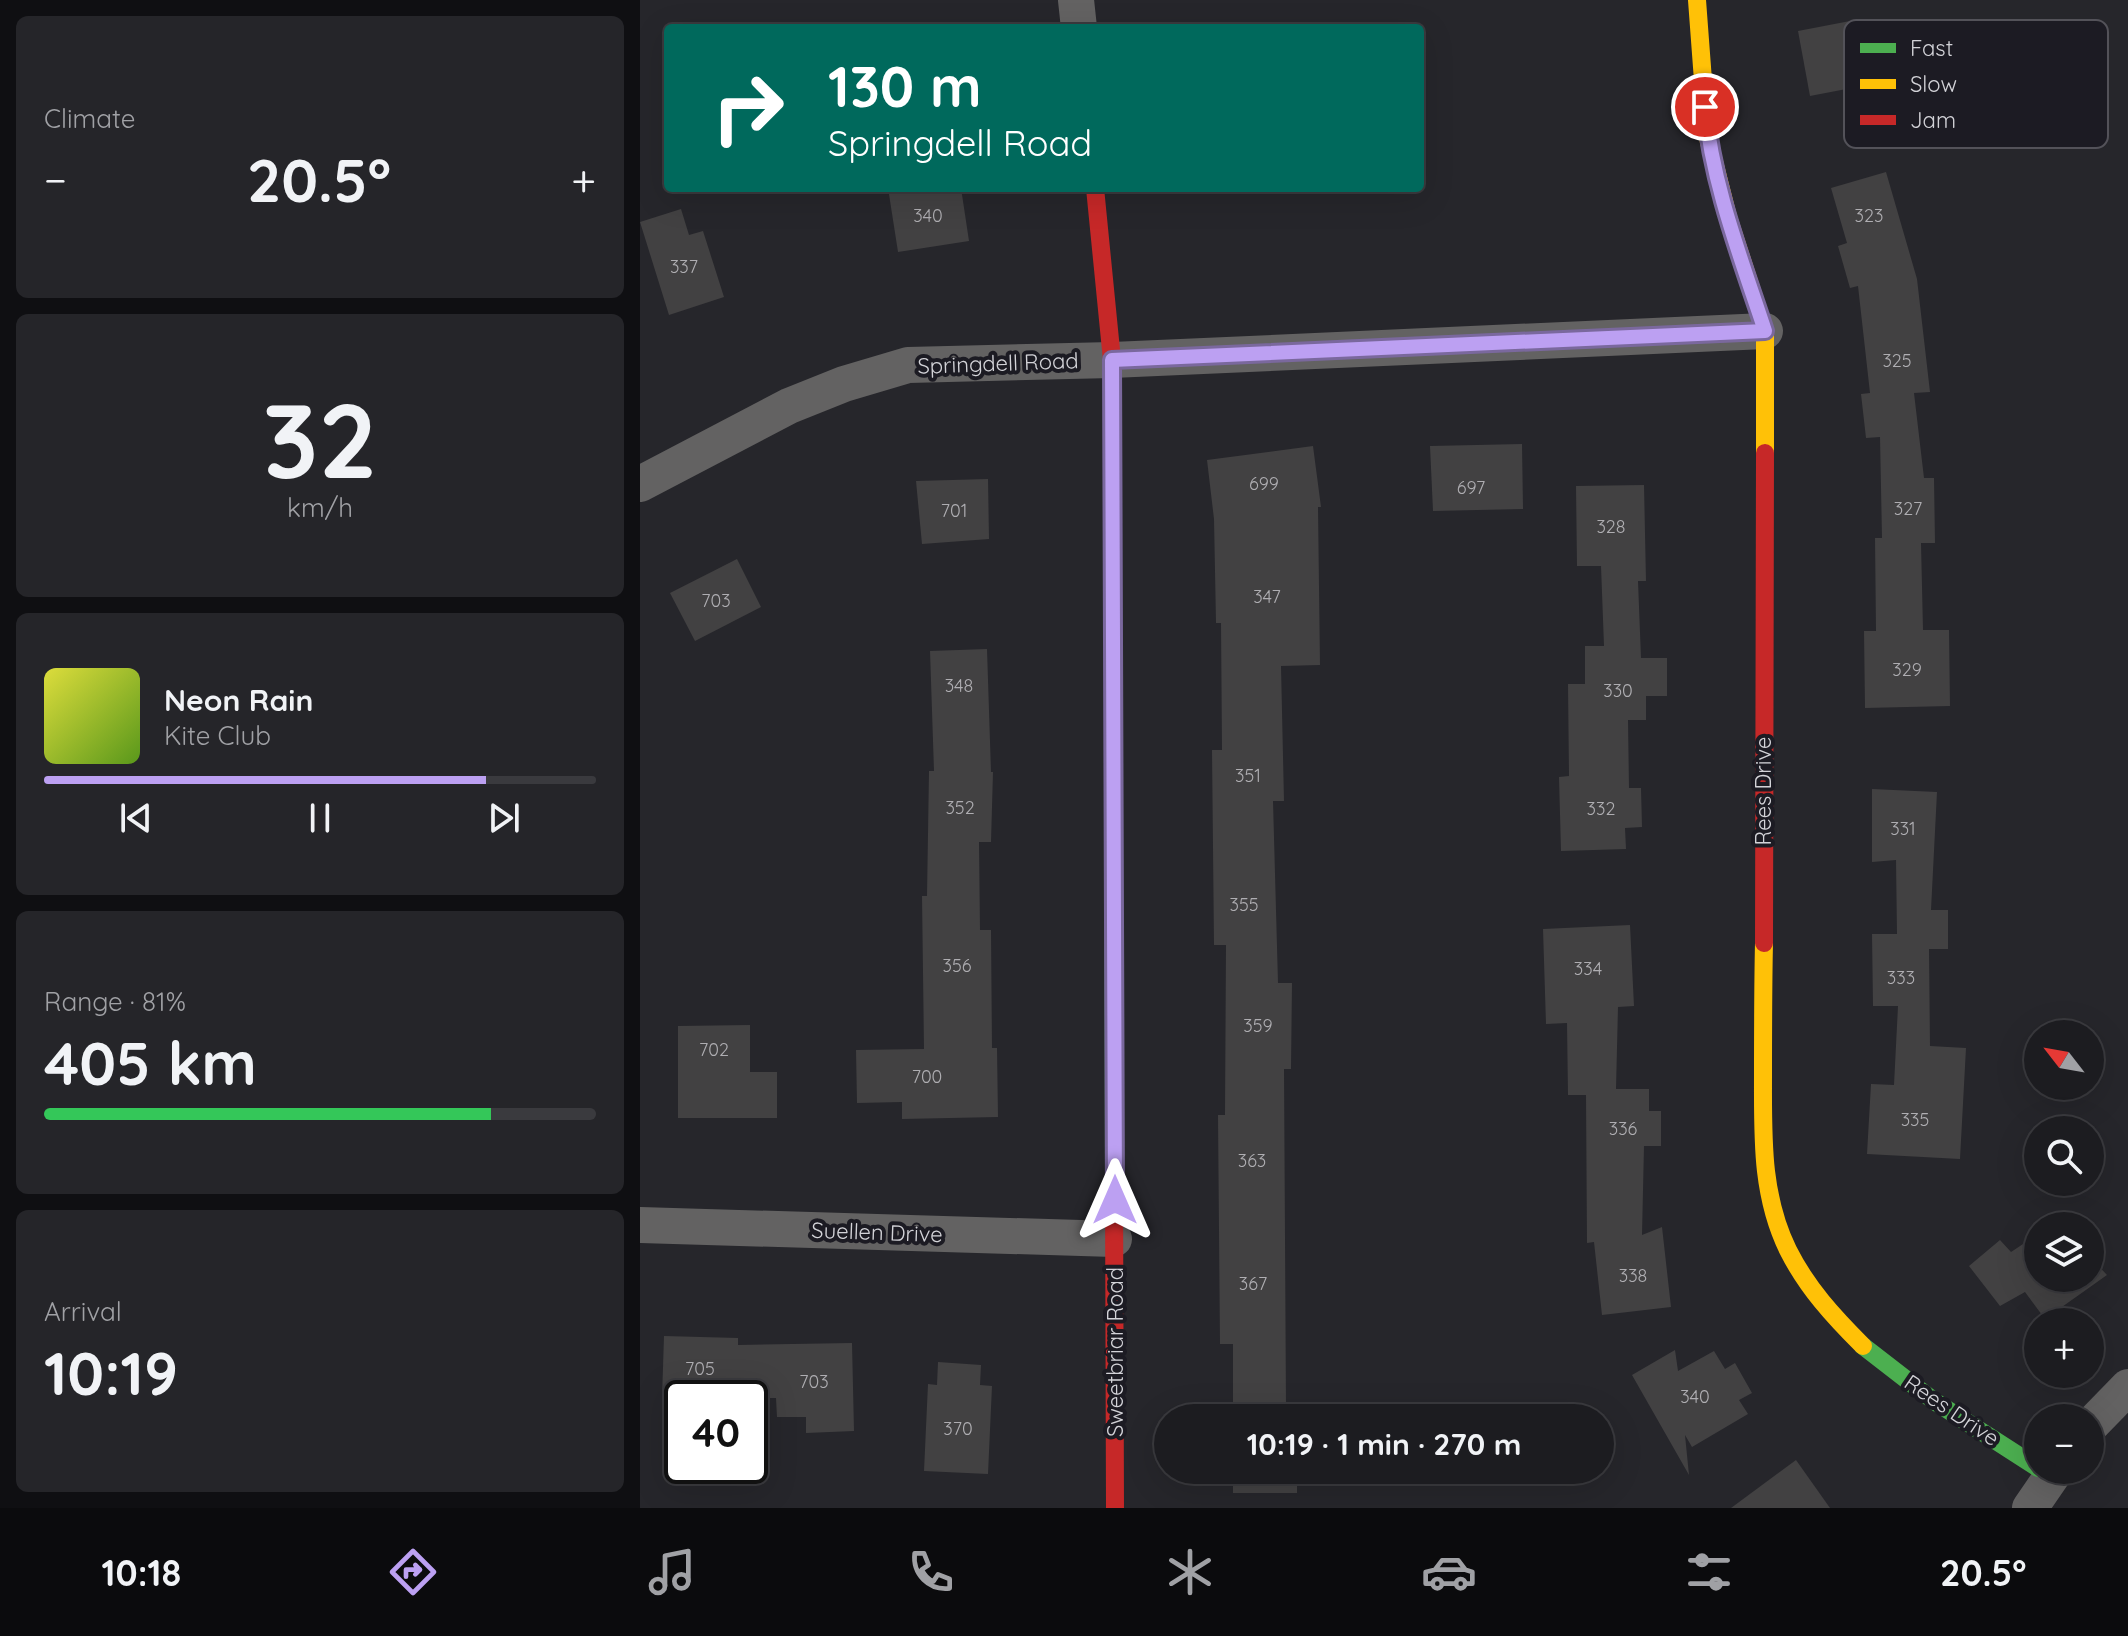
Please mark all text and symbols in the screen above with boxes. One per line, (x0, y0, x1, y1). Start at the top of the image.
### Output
legend (1844, 20, 2108, 148)
text: Fast (1910, 34, 1953, 62)
text: 130 m (828, 51, 982, 121)
icon: right (696, 56, 800, 160)
text: Slow (1910, 70, 1957, 98)
pin (1671, 73, 1739, 141)
icon: arrive (1683, 85, 1727, 129)
text: Climate (44, 102, 135, 135)
text: Jam (1910, 106, 1956, 134)
text: Springdell Road (828, 120, 1092, 165)
text: 20.5° (247, 142, 391, 217)
text: − (44, 152, 67, 207)
text: + (571, 152, 596, 207)
house number: 340 (913, 204, 943, 227)
house number: 323 (1855, 204, 1883, 227)
house number: 337 (670, 255, 698, 278)
street label: Springdell Road (917, 346, 1079, 380)
house number: 325 (1882, 349, 1912, 372)
text: 32 (262, 374, 378, 504)
house number: 699 (1249, 472, 1279, 495)
house number: 697 (1457, 476, 1485, 499)
text: km/h (287, 491, 353, 524)
house number: 327 (1894, 497, 1922, 520)
house number: 701 (941, 499, 967, 522)
house number: 328 (1596, 515, 1626, 538)
house number: 347 (1253, 585, 1281, 608)
house number: 703 (701, 589, 731, 612)
house number: 329 (1892, 658, 1922, 681)
house number: 348 (945, 674, 973, 697)
house number: 330 (1603, 679, 1633, 702)
text: Neon Rain (164, 681, 313, 719)
text: Kite Club (164, 719, 271, 752)
street label: Rees Drive (1749, 737, 1777, 845)
house number: 351 (1235, 764, 1261, 787)
icon: previous (114, 796, 158, 840)
icon: pause (298, 796, 342, 840)
icon: next (482, 796, 526, 840)
house number: 352 (945, 796, 975, 819)
house number: 332 (1587, 797, 1615, 820)
house number: 331 (1890, 817, 1916, 840)
house number: 355 (1229, 893, 1259, 916)
house number: 356 (943, 954, 972, 977)
house number: 334 (1574, 957, 1602, 980)
house number: 333 (1887, 966, 1915, 989)
text: Range · 81% (44, 985, 186, 1018)
house number: 359 (1243, 1014, 1273, 1037)
north arrow (2024, 1020, 2104, 1100)
map controls (2024, 1020, 2104, 1484)
text: 405 km (44, 1025, 257, 1100)
house number: 702 (699, 1038, 729, 1061)
house number: 700 (912, 1065, 942, 1088)
house number: 335 (1901, 1108, 1929, 1131)
button: search (2024, 1116, 2104, 1196)
house number: 336 (1609, 1117, 1638, 1140)
house number: 363 (1238, 1149, 1266, 1172)
position arrow (1073, 1158, 1157, 1242)
button: layers (2024, 1212, 2104, 1292)
street label: Suellen Drive (811, 1216, 943, 1248)
house number: 338 (1619, 1264, 1647, 1287)
street label: Sweetbriar Road (1101, 1267, 1129, 1437)
house number: 367 (1239, 1272, 1267, 1295)
text: Arrival (44, 1295, 122, 1328)
button: + (2024, 1308, 2104, 1388)
text: 10:19 (44, 1335, 178, 1410)
house number: 705 (685, 1357, 715, 1380)
street label: Rees Drive (1899, 1368, 2005, 1452)
house number: 703 (799, 1370, 829, 1393)
speed limit sign: 40 (664, 1380, 768, 1484)
house number: 340 (1680, 1385, 1710, 1408)
button: − (2024, 1404, 2104, 1484)
house number: 370 (943, 1417, 973, 1440)
text: 10:19 · 1 min · 270 m (1247, 1425, 1521, 1463)
icon: directions (385, 1544, 441, 1600)
icon: music (644, 1544, 700, 1600)
icon: phone (903, 1544, 959, 1600)
icon: climate (1162, 1544, 1218, 1600)
icon: car (1421, 1544, 1477, 1600)
icon: filters (1681, 1544, 1737, 1600)
text: 10:18 (102, 1550, 181, 1595)
text: 20.5° (1940, 1550, 2026, 1595)

